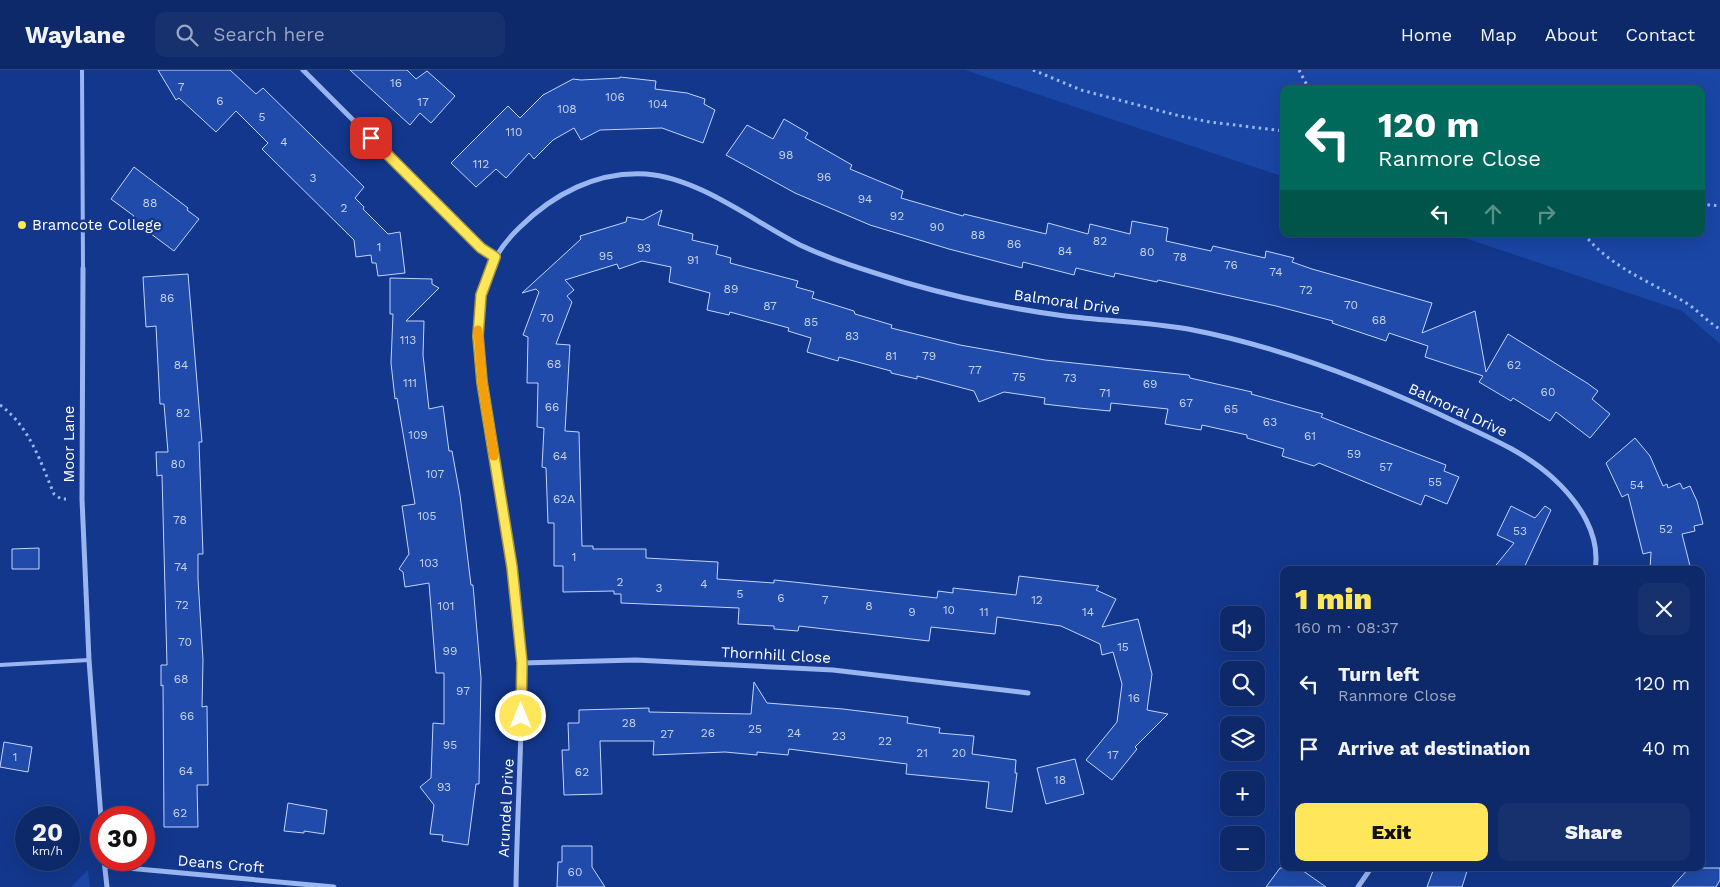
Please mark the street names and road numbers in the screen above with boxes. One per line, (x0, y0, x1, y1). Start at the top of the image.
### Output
street label: Balmoral Drive (1013, 286, 1121, 318)
street label: Balmoral Drive (1406, 379, 1510, 441)
street label: Moor Lane (60, 406, 78, 482)
street label: Thornhill Close (721, 643, 831, 667)
street label: Arundel Drive (494, 758, 518, 858)
street label: Deans Croft (177, 851, 266, 877)

